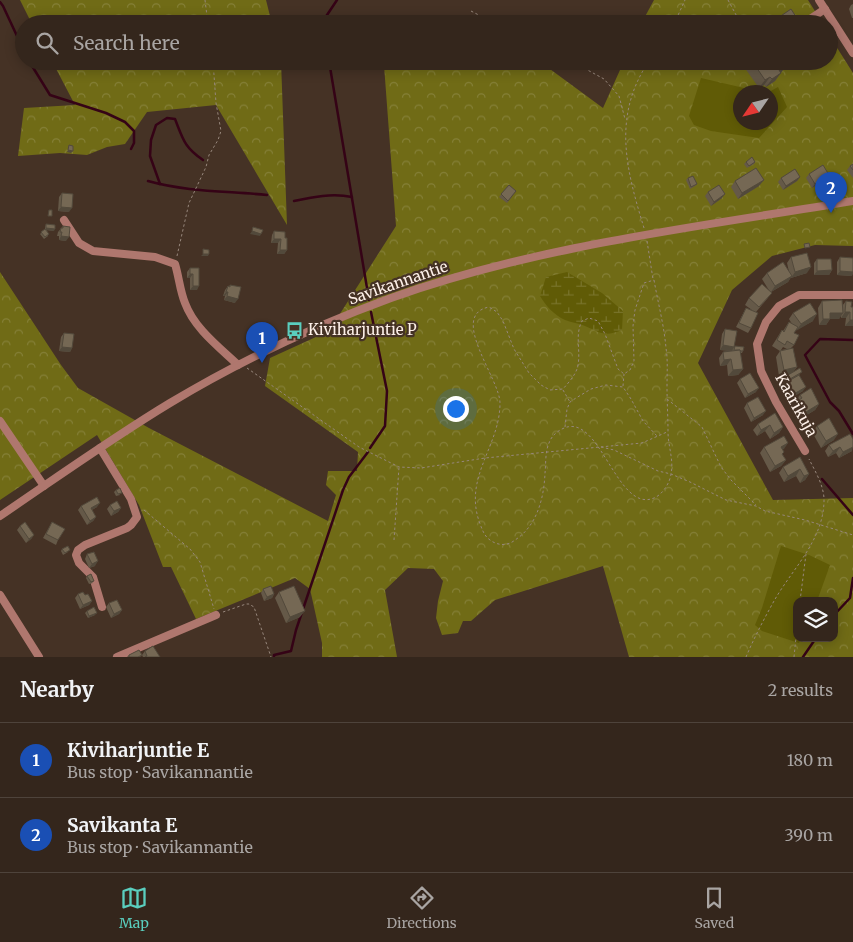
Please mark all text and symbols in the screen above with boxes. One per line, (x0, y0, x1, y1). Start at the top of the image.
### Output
search box (15, 15, 838, 70)
icon: search (33, 29, 61, 57)
text: Search here (73, 31, 180, 55)
north arrow (733, 85, 778, 130)
pin: 2 (815, 172, 847, 213)
street label: Savikannantie (345, 257, 450, 308)
bus stop icon: Kiviharjuntie P (284, 320, 304, 340)
place label: Kiviharjuntie P (308, 320, 417, 339)
pin: 1 (246, 322, 278, 363)
street label: Kaarikuja (771, 370, 822, 440)
your location (443, 396, 469, 422)
map controls (793, 597, 838, 642)
button: layers (793, 597, 838, 642)
text: Nearby (20, 676, 94, 703)
text: 2 results (768, 680, 833, 700)
text: Kiviharjuntie E (67, 738, 209, 762)
text: 1 (32, 750, 40, 770)
text: 180 m (787, 750, 833, 770)
text: Bus stop · Savikannantie (67, 762, 253, 782)
text: Savikanta E (67, 813, 178, 837)
text: 2 (31, 825, 41, 845)
text: 390 m (785, 825, 833, 845)
text: Bus stop · Savikannantie (67, 837, 253, 857)
tab: Map (119, 884, 149, 932)
tab: Directions (387, 884, 457, 932)
tab: Saved (694, 884, 734, 932)

